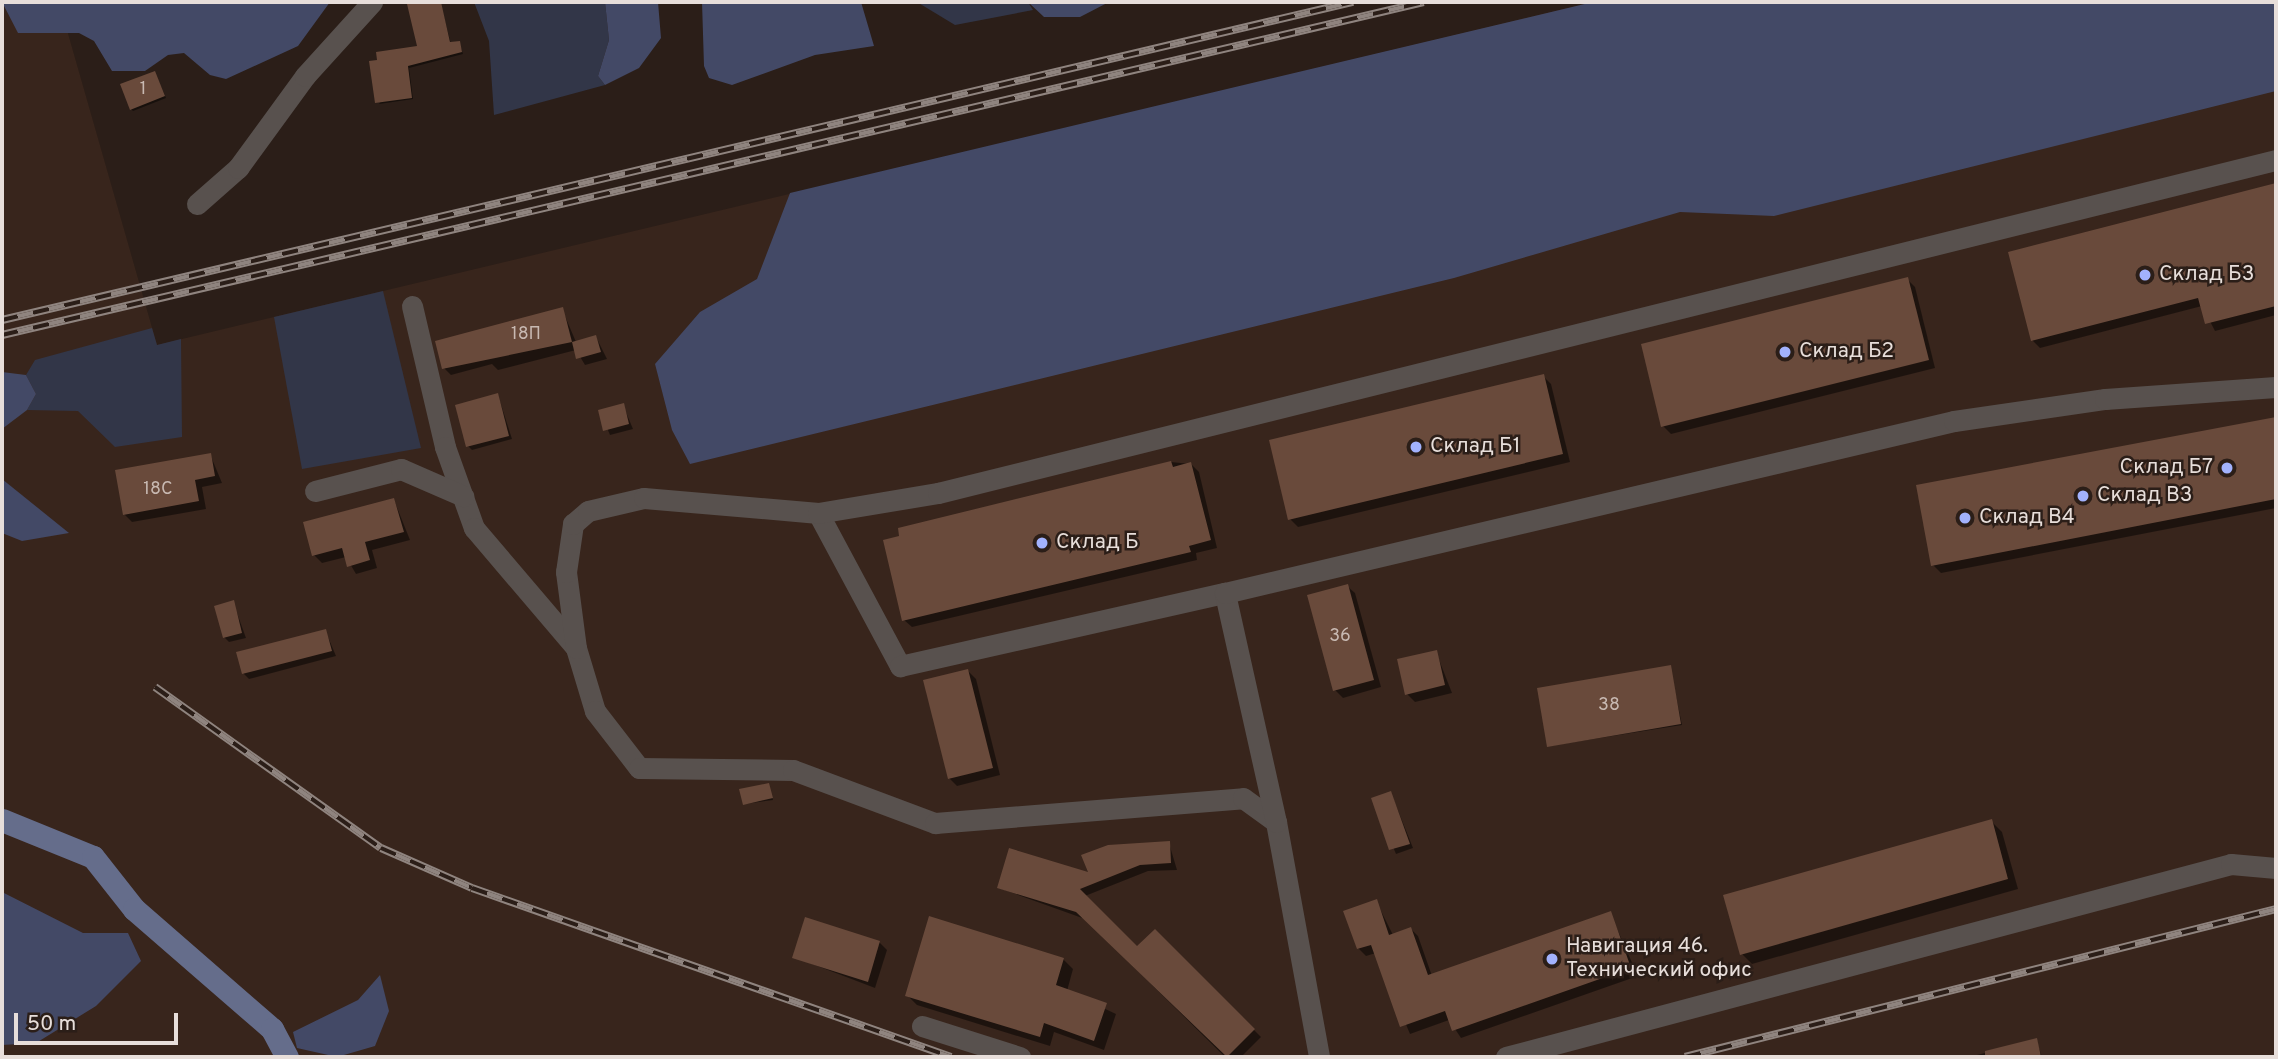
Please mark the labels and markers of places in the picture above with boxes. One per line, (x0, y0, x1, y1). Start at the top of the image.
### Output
place label: Склад Б3 (2159, 262, 2254, 288)
marker: Склад Б3 (2137, 267, 2153, 283)
place label: Склад Б2 (1799, 339, 1894, 365)
marker: Склад Б2 (1777, 344, 1793, 360)
place label: Склад Б1 (1430, 434, 1521, 460)
marker: Склад Б1 (1408, 439, 1424, 455)
place label: Склад Б7 (2120, 455, 2213, 481)
marker: Склад Б7 (2219, 460, 2235, 476)
place label: Склад В3 (2097, 483, 2192, 509)
marker: Склад В3 (2075, 488, 2091, 504)
place label: Склад В4 (1979, 505, 2075, 531)
marker: Склад В4 (1957, 510, 1973, 526)
place label: Склад Б (1056, 530, 1139, 556)
marker: Склад Б (1034, 535, 1050, 551)
place label: Навигация 46. Технический офис (1566, 934, 1752, 984)
marker: Навигация 46. Технический офис (1544, 951, 1560, 967)

